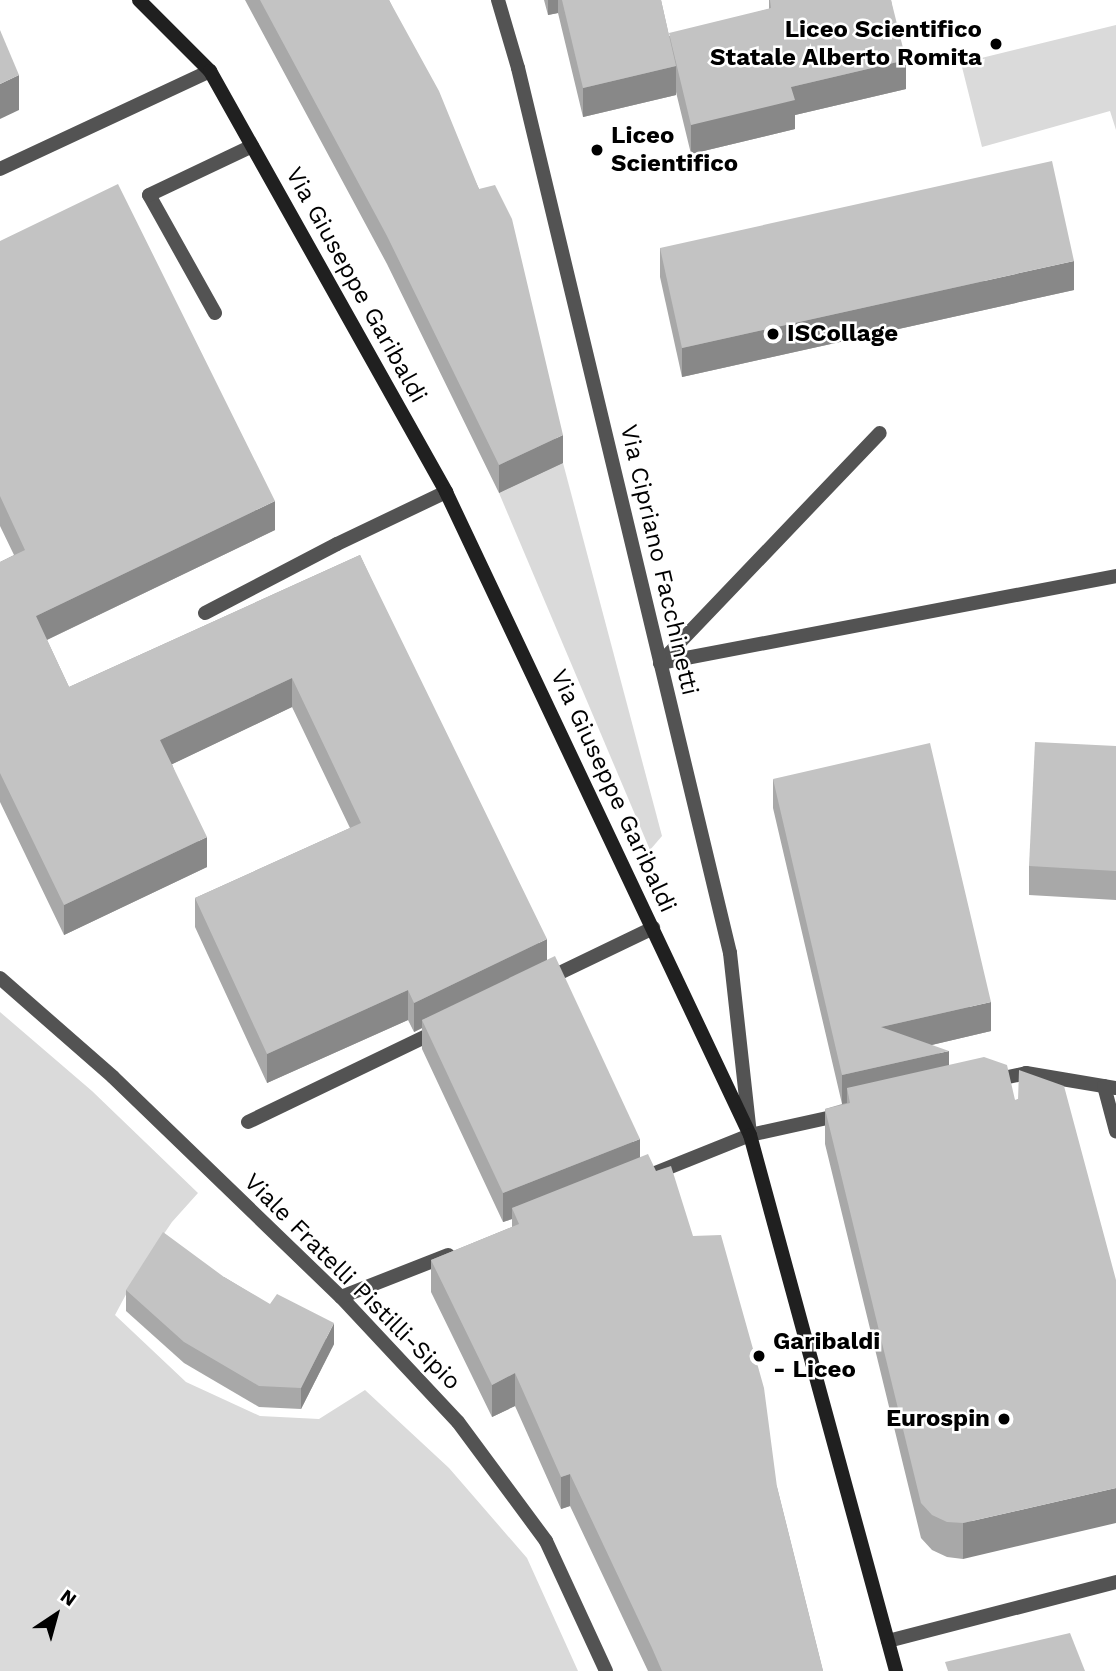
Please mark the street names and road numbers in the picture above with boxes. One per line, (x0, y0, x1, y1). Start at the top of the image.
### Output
street label: Via Giuseppe Garibaldi (279, 162, 433, 408)
street label: Via Cipriano Facchinetti (614, 422, 704, 698)
street label: Via Giuseppe Garibaldi (544, 665, 682, 917)
street label: Viale Fratelli Pistilli-Sipio (238, 1168, 466, 1396)

